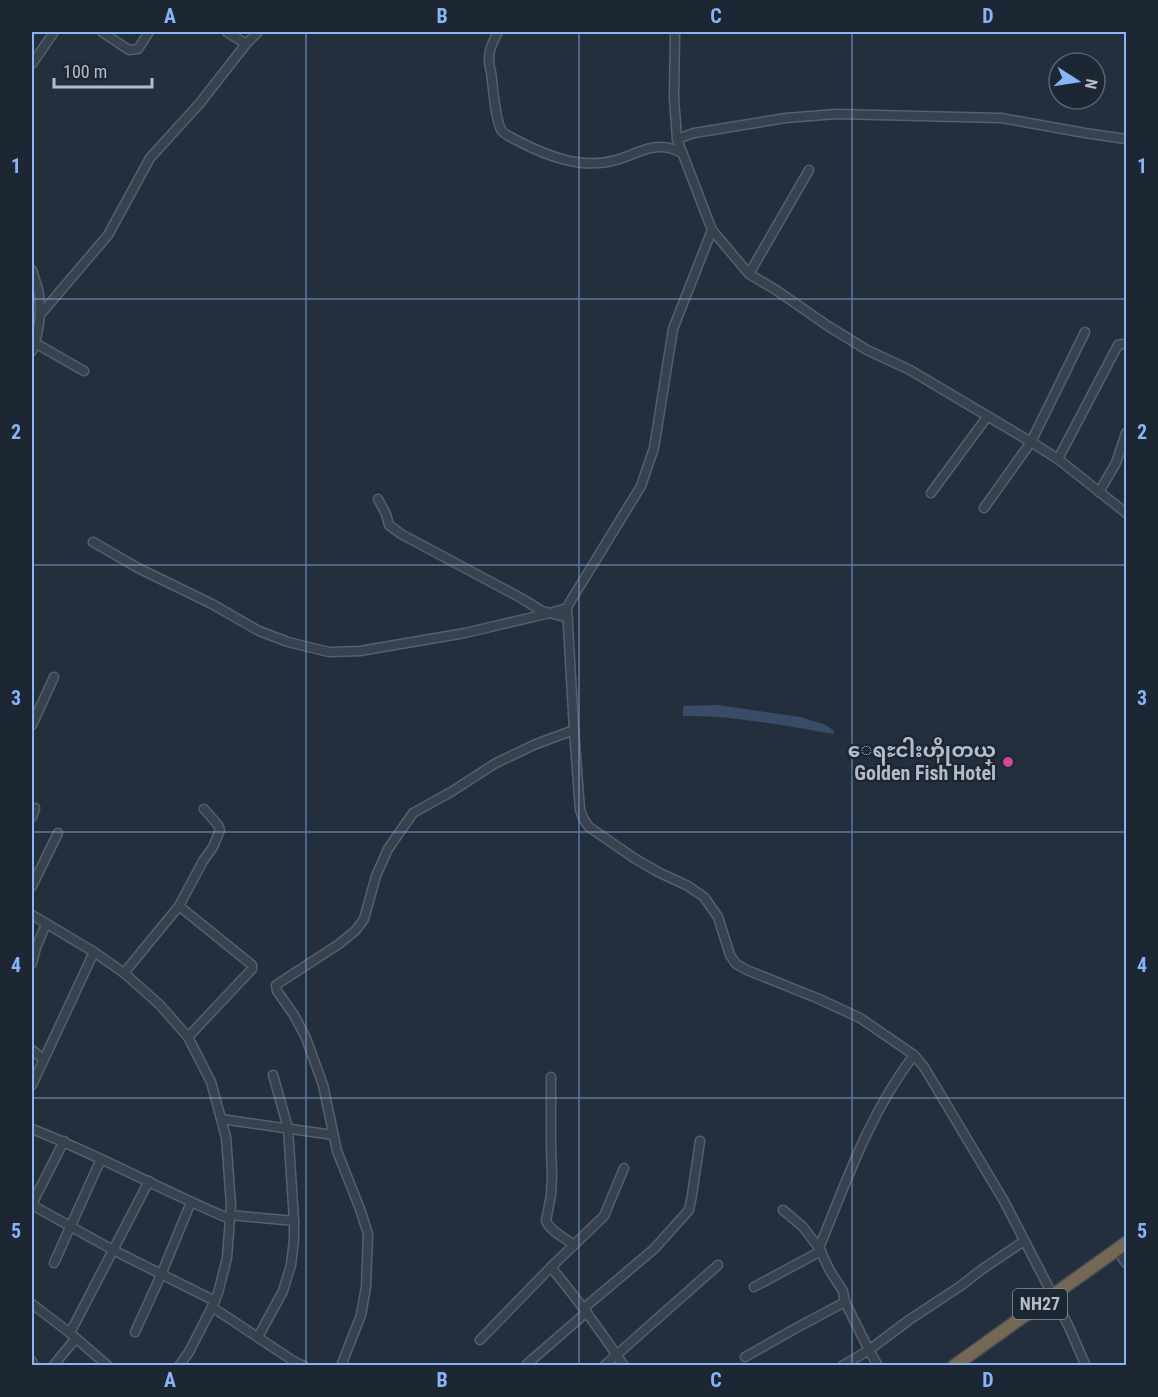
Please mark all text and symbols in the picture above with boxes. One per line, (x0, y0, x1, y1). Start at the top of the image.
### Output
text: A (164, 4, 176, 28)
text: B (436, 4, 448, 28)
text: C (710, 4, 722, 28)
text: D (982, 4, 994, 28)
scale bar (54, 51, 152, 89)
north arrow (1047, 51, 1107, 111)
text: 100 m (63, 61, 107, 82)
text: N (1081, 77, 1101, 91)
text: 1 (11, 154, 21, 178)
text: 1 (1137, 154, 1147, 178)
text: 2 (11, 420, 21, 444)
text: 2 (1137, 420, 1147, 444)
text: 3 (11, 686, 21, 710)
text: 3 (1137, 686, 1147, 710)
place label: ေရႊငါးဟိုုတယ္ Golden Fish Hotel (848, 737, 996, 785)
marker: ေရႊငါးဟိုုတယ္ Golden Fish Hotel (1001, 755, 1015, 769)
text: 4 (11, 953, 21, 977)
text: 4 (1137, 953, 1147, 977)
text: 5 (11, 1219, 21, 1243)
text: 5 (1137, 1219, 1147, 1243)
road number: NH27 (1013, 1289, 1067, 1319)
text: A (164, 1368, 176, 1392)
text: B (436, 1368, 448, 1392)
text: C (710, 1368, 722, 1392)
text: D (982, 1368, 994, 1392)

